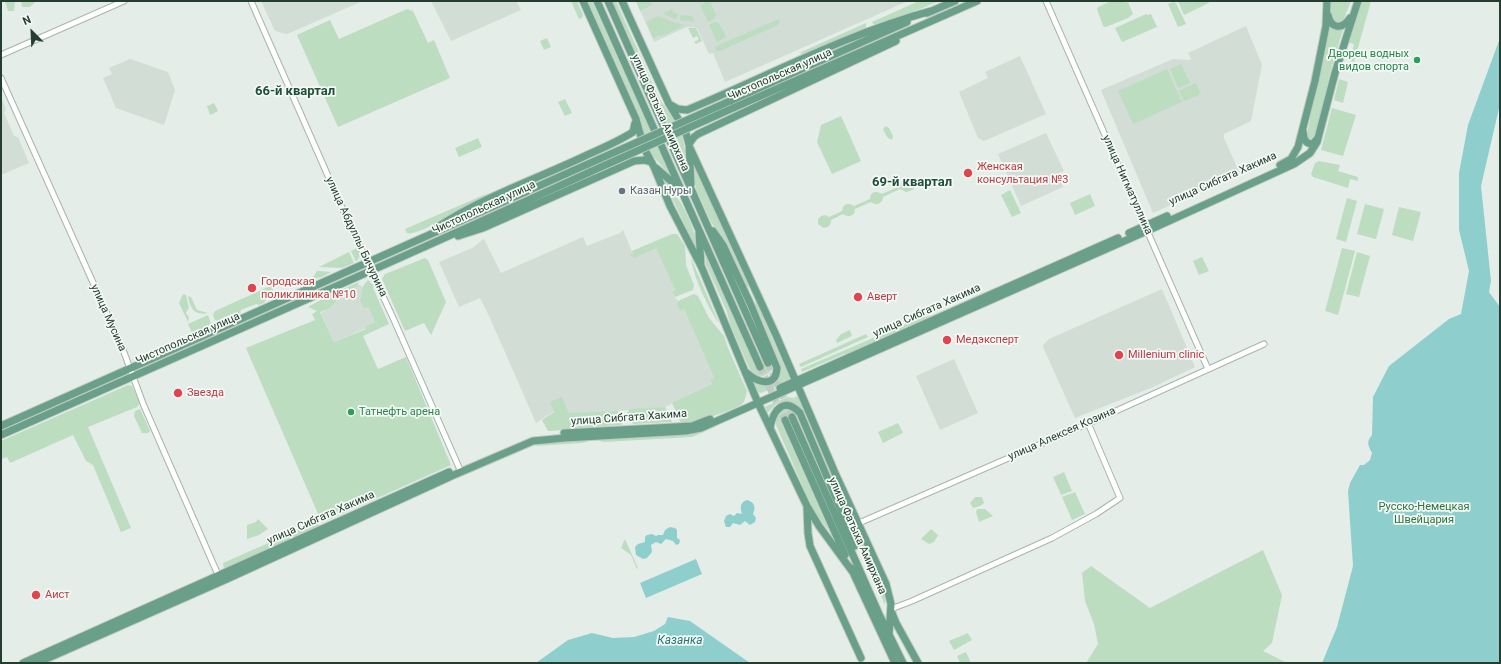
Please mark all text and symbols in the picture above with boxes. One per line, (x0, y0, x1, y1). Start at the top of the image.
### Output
north arrow (12, 12, 52, 52)
text: N (21, 13, 33, 28)
street label: Чистопольская улица (726, 46, 834, 104)
place label: Дворец водных видов спорта (1328, 47, 1409, 73)
street label: улица Фатыха Амирхана (628, 52, 692, 174)
marker: Дворец водных видов спорта (1412, 55, 1422, 65)
district label: 66-й квартал (255, 84, 335, 100)
street label: улица Нигматуллина (1099, 133, 1155, 237)
street label: улица Сибгата Хакима (1167, 149, 1279, 209)
place label: Женская консультация №3 (977, 160, 1068, 186)
marker: Женская консультация №3 (962, 167, 974, 179)
street label: улица Абдуллы Бичурина (322, 175, 390, 299)
district label: 69-й квартал (872, 175, 952, 191)
street label: Чистопольская улица (430, 178, 538, 238)
place label: Казан Нуры (630, 184, 691, 198)
marker: Казан Нуры (617, 186, 627, 196)
place label: Городская поликлиника №10 (261, 275, 356, 301)
street label: улица Сибгата Хакима (871, 281, 983, 341)
street label: улица Мусина (87, 282, 129, 354)
marker: Городская поликлиника №10 (246, 282, 258, 294)
place label: Аверт (867, 290, 897, 304)
marker: Аверт (852, 291, 864, 303)
street label: Чистопольская улица (134, 310, 242, 368)
place label: Медэксперт (956, 333, 1019, 347)
marker: Медэксперт (941, 334, 953, 346)
place label: Millenium clinic (1128, 348, 1204, 362)
marker: Millenium clinic (1113, 349, 1125, 361)
place label: Звезда (187, 386, 224, 400)
marker: Звезда (172, 387, 184, 399)
street label: улица Алексея Козина (1006, 404, 1118, 464)
place label: Татнефть арена (359, 405, 440, 419)
marker: Татнефть арена (346, 407, 356, 417)
street label: улица Сибгата Хакима (571, 407, 687, 429)
street label: улица Фатыха Амирхана (825, 475, 889, 597)
street label: улица Сибгата Хакима (265, 488, 377, 548)
park label: Русско-Немецкая Швейцария (1379, 500, 1469, 526)
place label: Аист (45, 588, 70, 602)
marker: Аист (30, 589, 42, 601)
water label: Казанка (657, 634, 703, 648)

